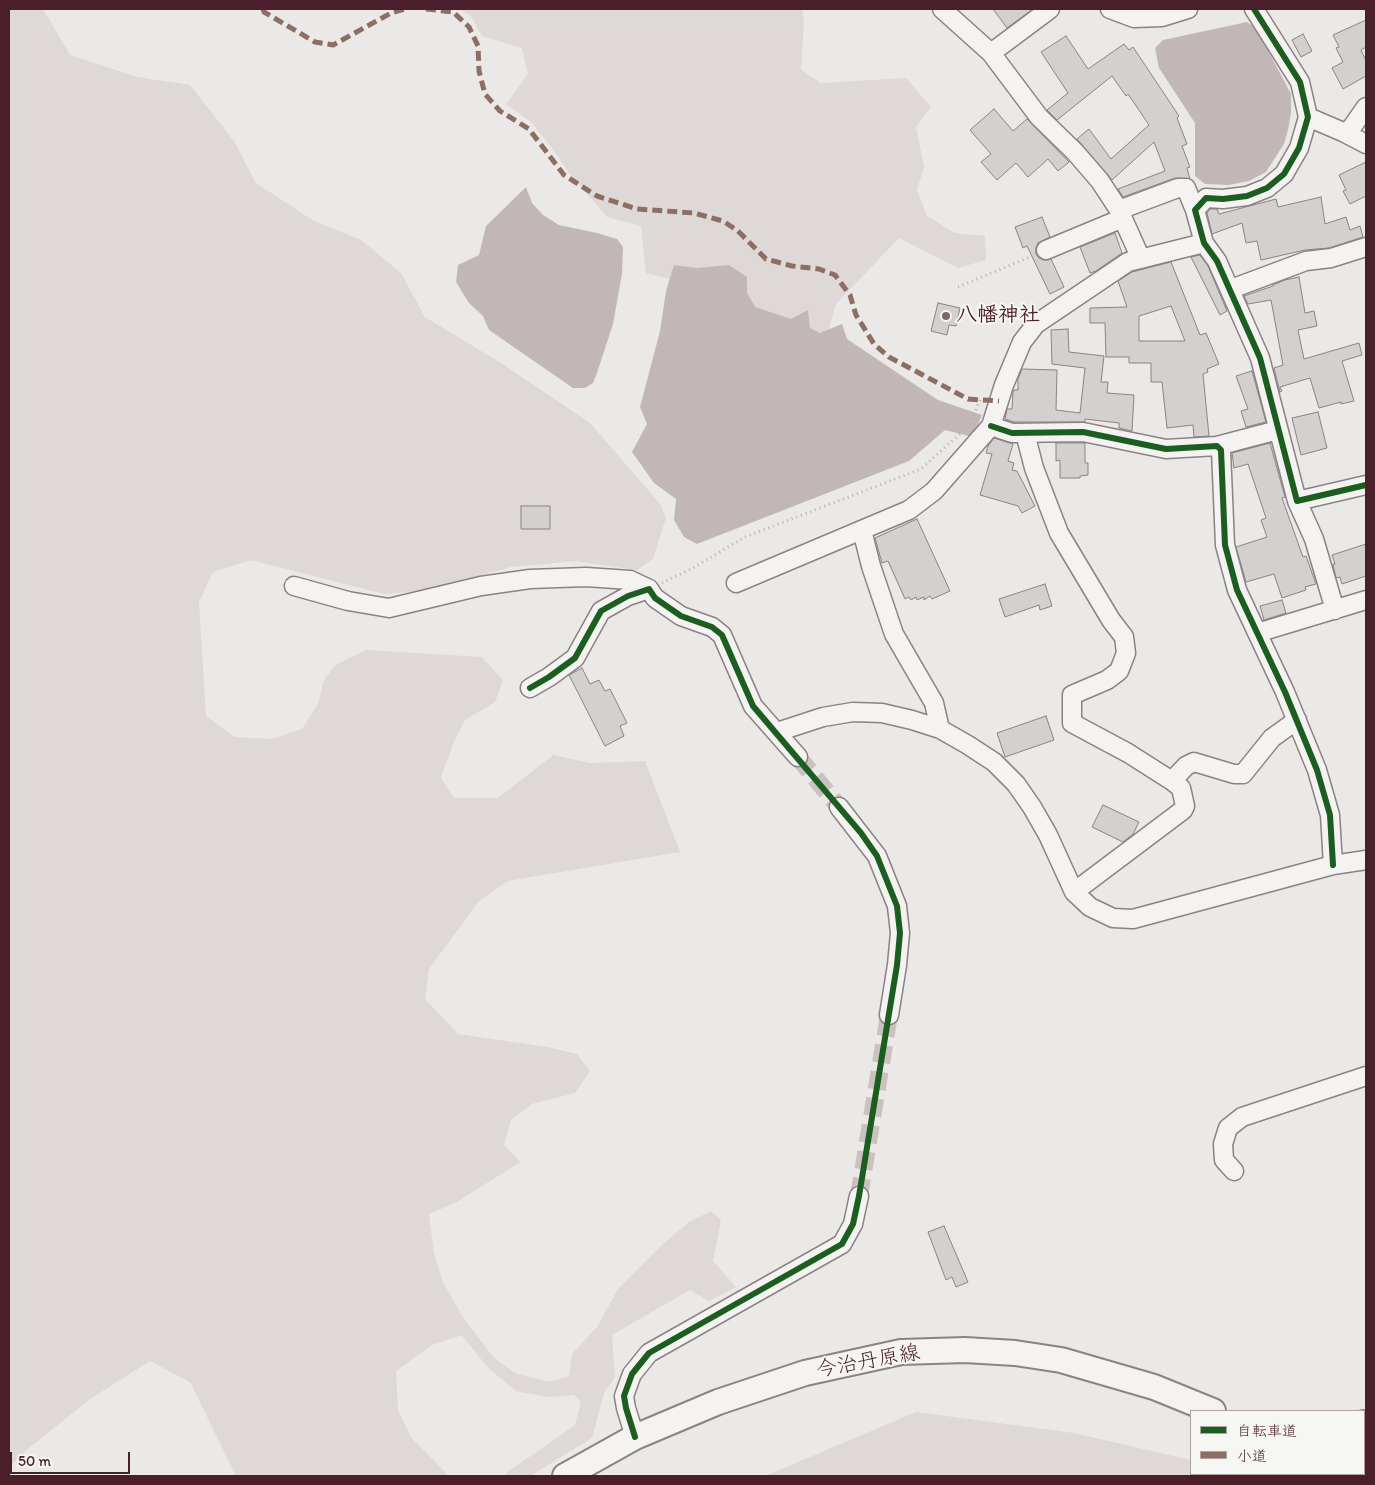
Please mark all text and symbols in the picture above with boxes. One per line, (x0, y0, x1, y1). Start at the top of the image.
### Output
place label: 八幡神社 (956, 303, 1040, 329)
marker: 八幡神社 (940, 310, 952, 322)
street label: 今治丹原線 (814, 1340, 922, 1384)
legend (1190, 1410, 1365, 1475)
text: 自転車道 (1237, 1422, 1297, 1440)
scale bar (12, 1442, 132, 1474)
text: 小道 (1237, 1447, 1267, 1465)
text: 50 m (18, 1452, 51, 1470)

